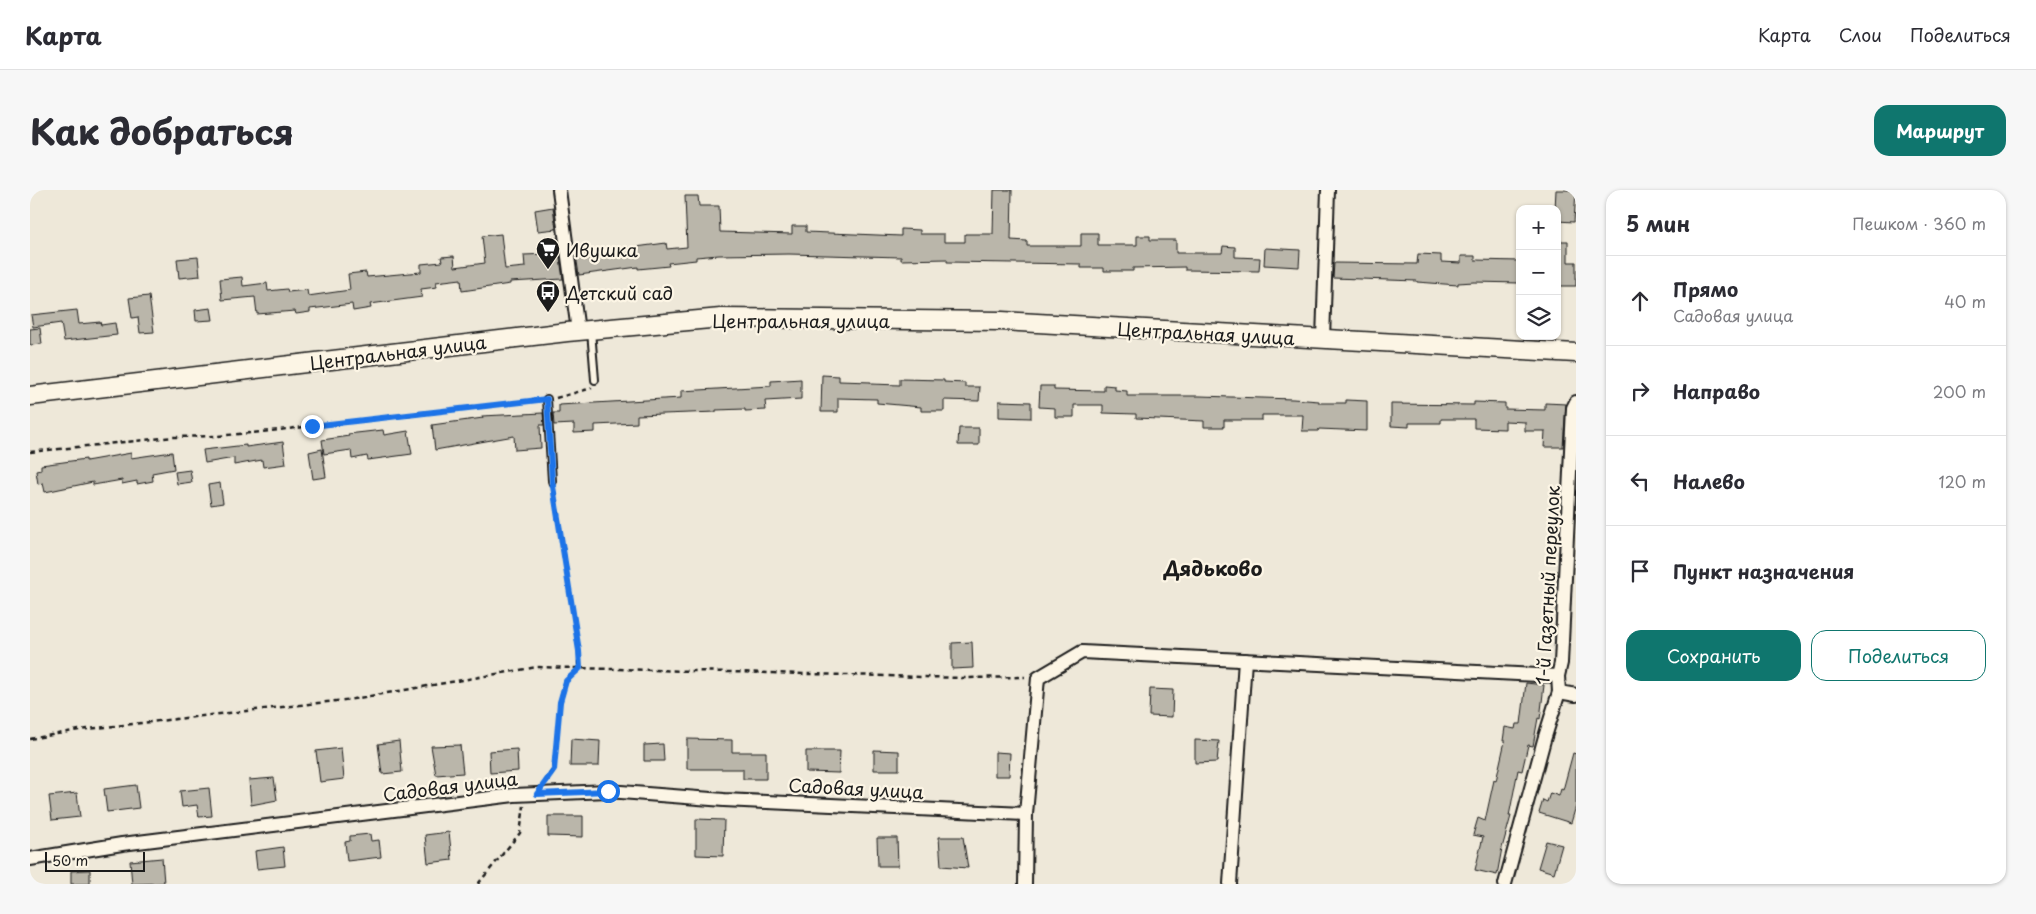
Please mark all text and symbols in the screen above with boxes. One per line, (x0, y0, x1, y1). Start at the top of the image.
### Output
text: Карта (25, 17, 102, 53)
text: Карта (1758, 21, 1811, 48)
text: Слои (1839, 21, 1882, 48)
text: Поделиться (1910, 21, 2011, 48)
text: Как добраться (30, 104, 294, 157)
button: Маршрут (1874, 105, 2006, 156)
map controls (1516, 205, 1561, 340)
button: + (1516, 205, 1561, 250)
text: 5 мин (1626, 207, 1690, 239)
text: Пешком · 360 m (1852, 211, 1986, 235)
supermarket icon: Ивушка (535, 236, 561, 270)
place label: Ивушка (566, 236, 639, 263)
button: − (1516, 250, 1561, 295)
text: Прямо (1673, 275, 1738, 303)
bus stop icon: Детский сад (535, 279, 561, 313)
place label: Детский сад (565, 279, 673, 306)
icon: ahead (1626, 287, 1654, 315)
text: 40 m (1944, 289, 1986, 313)
button: layers (1516, 295, 1561, 340)
text: Садовая улица (1673, 303, 1793, 327)
street label: Центральная улица (712, 307, 890, 334)
street label: Центральная улица (1117, 315, 1296, 351)
street label: Центральная улица (308, 328, 488, 376)
icon: right (1626, 377, 1654, 405)
text: Направо (1673, 377, 1760, 405)
text: 200 m (1933, 379, 1986, 403)
route end (301, 415, 324, 438)
icon: left (1626, 467, 1654, 495)
text: Налево (1673, 467, 1745, 495)
text: 120 m (1939, 469, 1986, 493)
street label: 1-й Газетный переулок (1528, 484, 1566, 685)
district label: Дядьково (1163, 553, 1262, 583)
icon: arrive (1626, 557, 1654, 585)
text: Пункт назначения (1673, 557, 1854, 585)
button: Сохранить (1626, 630, 1801, 681)
button: Поделиться (1811, 630, 1986, 681)
street label: Садовая улица (381, 764, 520, 808)
street label: Садовая улица (788, 771, 925, 805)
route start (597, 780, 620, 803)
scale bar (45, 849, 145, 872)
text: 50 m (52, 850, 88, 871)

